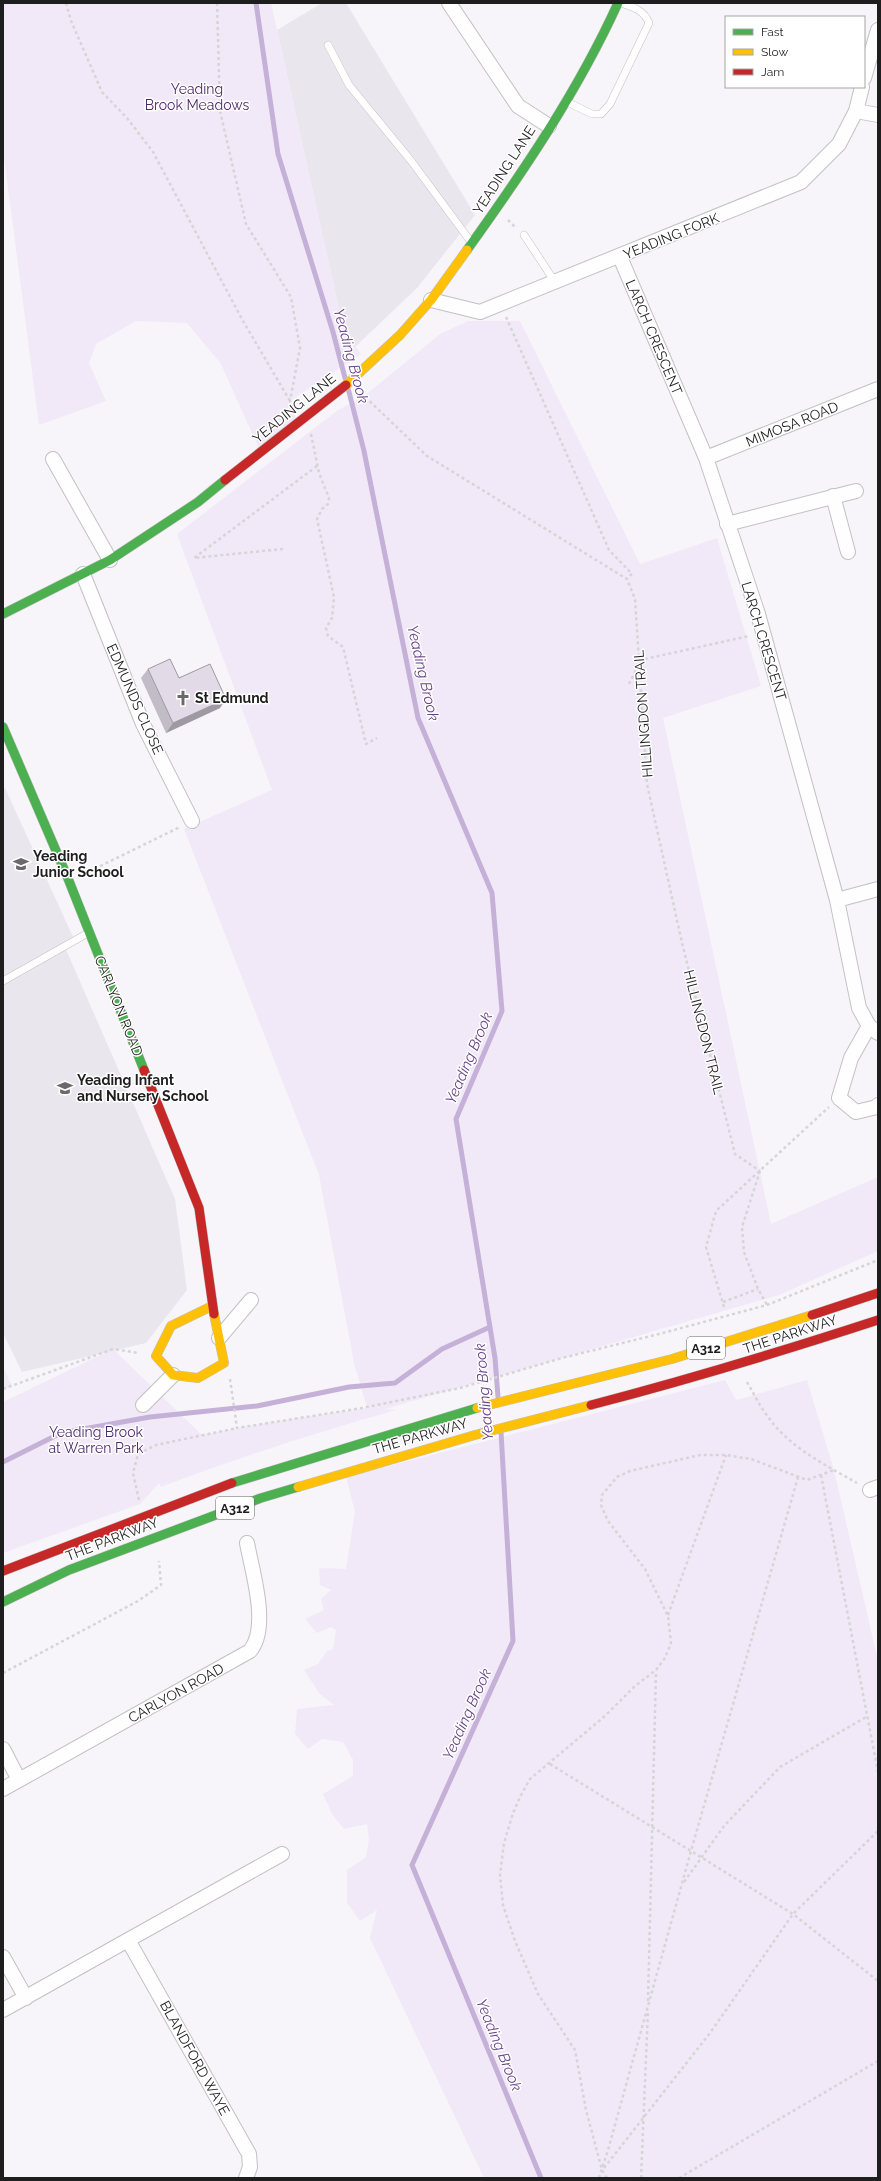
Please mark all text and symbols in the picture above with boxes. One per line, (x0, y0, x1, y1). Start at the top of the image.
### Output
legend (725, 16, 865, 88)
text: Fast (761, 25, 784, 39)
text: Slow (761, 45, 788, 59)
text: Jam (761, 65, 784, 79)
park label: Yeading Brook Meadows (145, 81, 249, 113)
street label: YEADING LANE (470, 123, 538, 217)
street label: YEADING FORK (621, 210, 721, 262)
street label: LARCH CRESCENT (623, 277, 686, 397)
water label: Yeading Brook (330, 306, 372, 406)
street label: YEADING LANE (249, 370, 339, 446)
street label: MIMOSA ROAD (743, 398, 841, 450)
street label: LARCH CRESCENT (738, 580, 790, 703)
water label: Yeading Brook (403, 623, 443, 723)
street label: EDMUNDS CLOSE (103, 641, 167, 757)
street label: HILLINGDON TRAIL (631, 650, 655, 778)
church icon: St Edmund (174, 689, 192, 707)
place label: St Edmund (195, 690, 269, 706)
place label: Yeading Junior School (33, 848, 124, 880)
school or university icon: Yeading Junior School (12, 855, 30, 873)
street label: CARLYON ROAD (92, 954, 146, 1058)
street label: HILLINGDON TRAIL (681, 968, 727, 1096)
water label: Yeading Brook (442, 1009, 496, 1107)
place label: Yeading Infant and Nursery School (77, 1072, 209, 1104)
school or university icon: Yeading Infant and Nursery School (56, 1079, 74, 1097)
street label: THE PARKWAY (741, 1311, 839, 1357)
road number: A312 (687, 1337, 725, 1359)
water label: Yeading Brook (471, 1343, 497, 1441)
street label: THE PARKWAY (371, 1415, 469, 1457)
park label: Yeading Brook at Warren Park (48, 1424, 144, 1456)
road number: A312 (216, 1497, 254, 1519)
street label: THE PARKWAY (63, 1514, 161, 1564)
street label: CARLYON ROAD (125, 1660, 227, 1726)
water label: Yeading Brook (439, 1666, 495, 1762)
water label: Yeading Brook (472, 1996, 526, 2094)
street label: BLANDFORD WAYE (157, 1998, 233, 2118)

